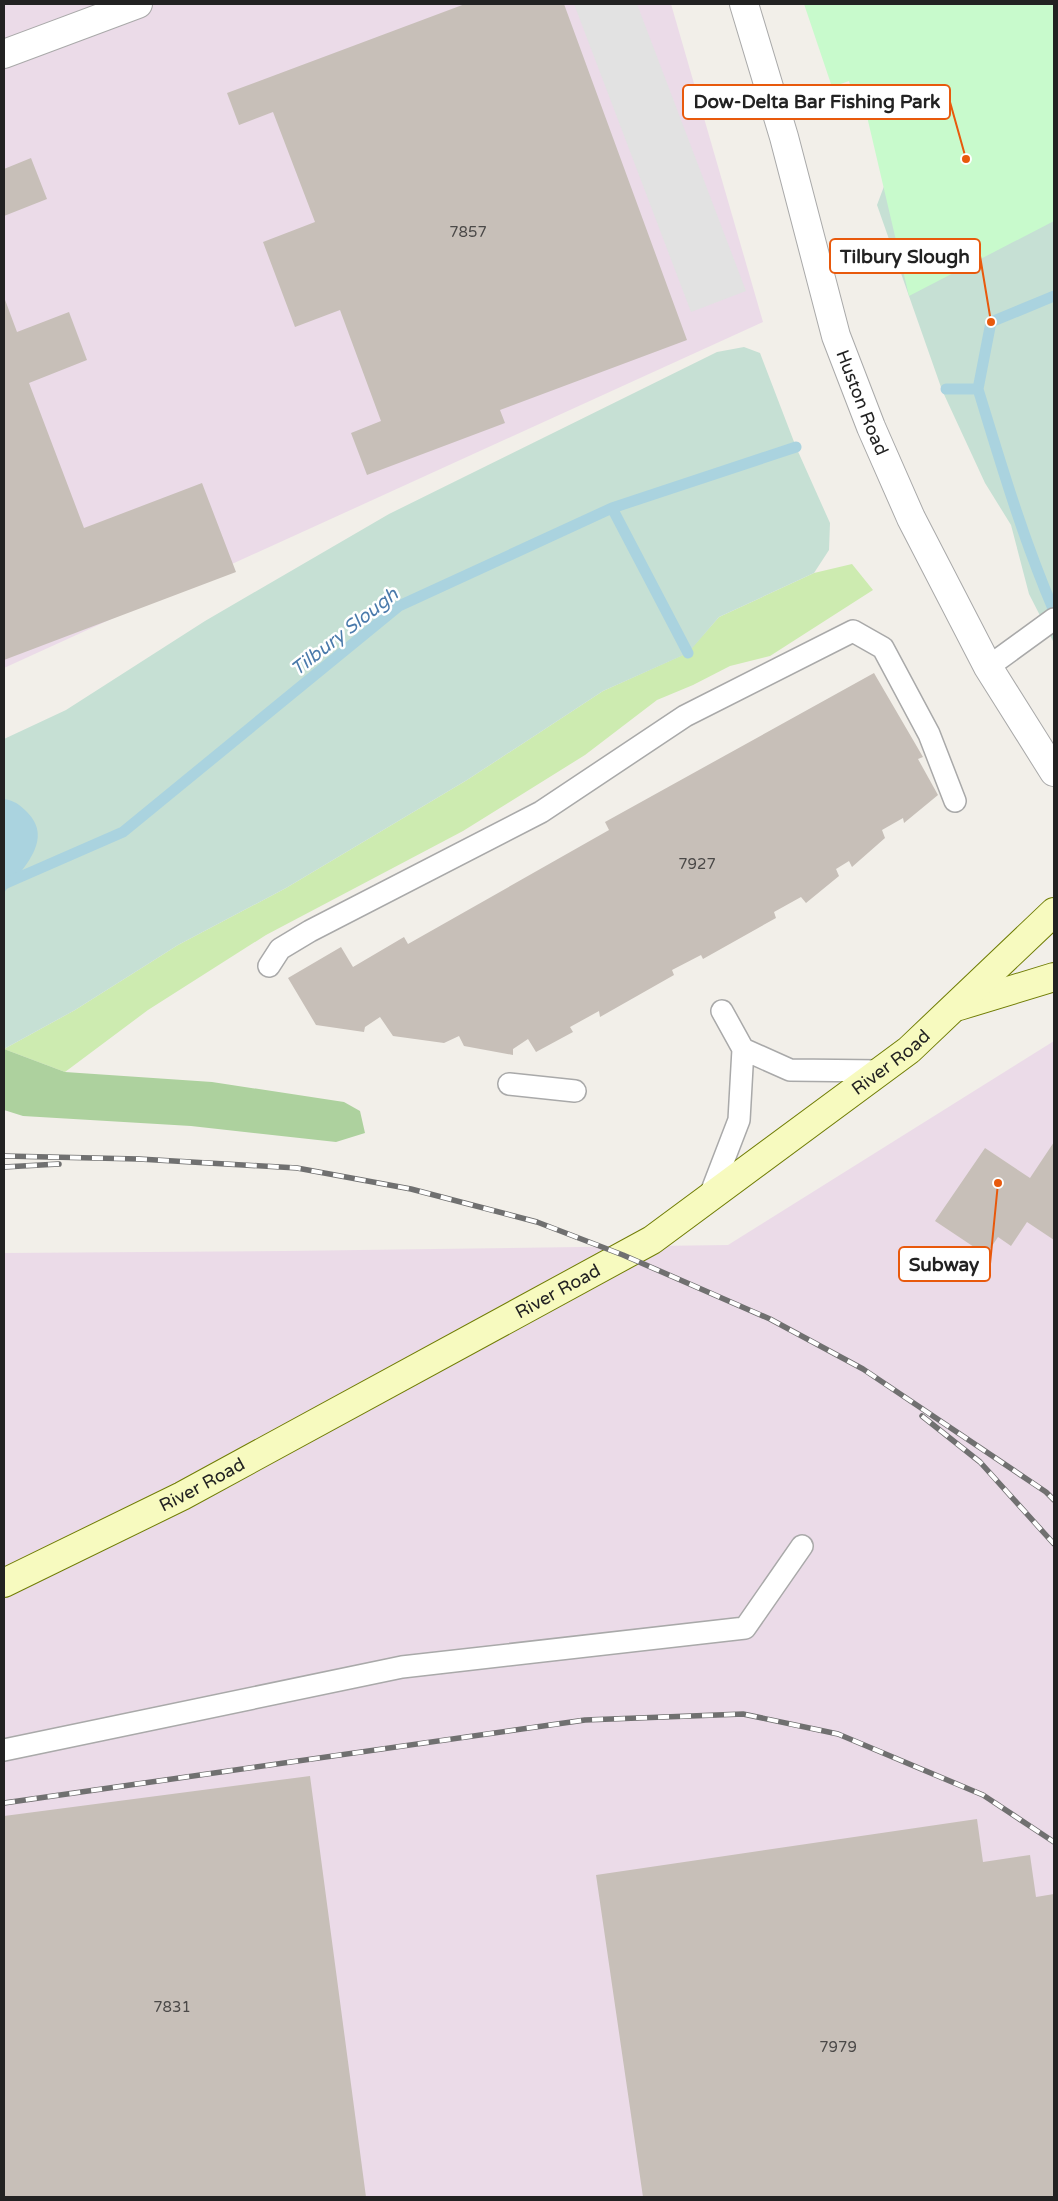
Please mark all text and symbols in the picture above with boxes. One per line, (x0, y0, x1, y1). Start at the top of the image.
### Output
callout: Dow-Delta Bar Fishing Park (683, 85, 950, 119)
text: Dow-Delta Bar Fishing Park (694, 91, 941, 114)
house number: 7857 (449, 223, 487, 241)
callout: Tilbury Slough (830, 239, 980, 273)
text: Tilbury Slough (839, 246, 970, 269)
street label: Huston Road (831, 347, 893, 459)
water label: Tilbury Slough (287, 583, 403, 680)
house number: 7927 (678, 855, 716, 873)
street label: River Road (847, 1025, 935, 1100)
callout: Subway (899, 1247, 990, 1281)
text: Subway (909, 1254, 980, 1277)
street label: River Road (511, 1259, 604, 1323)
street label: River Road (156, 1453, 249, 1516)
house number: 7831 (153, 1998, 191, 2016)
house number: 7979 (819, 2038, 857, 2056)

